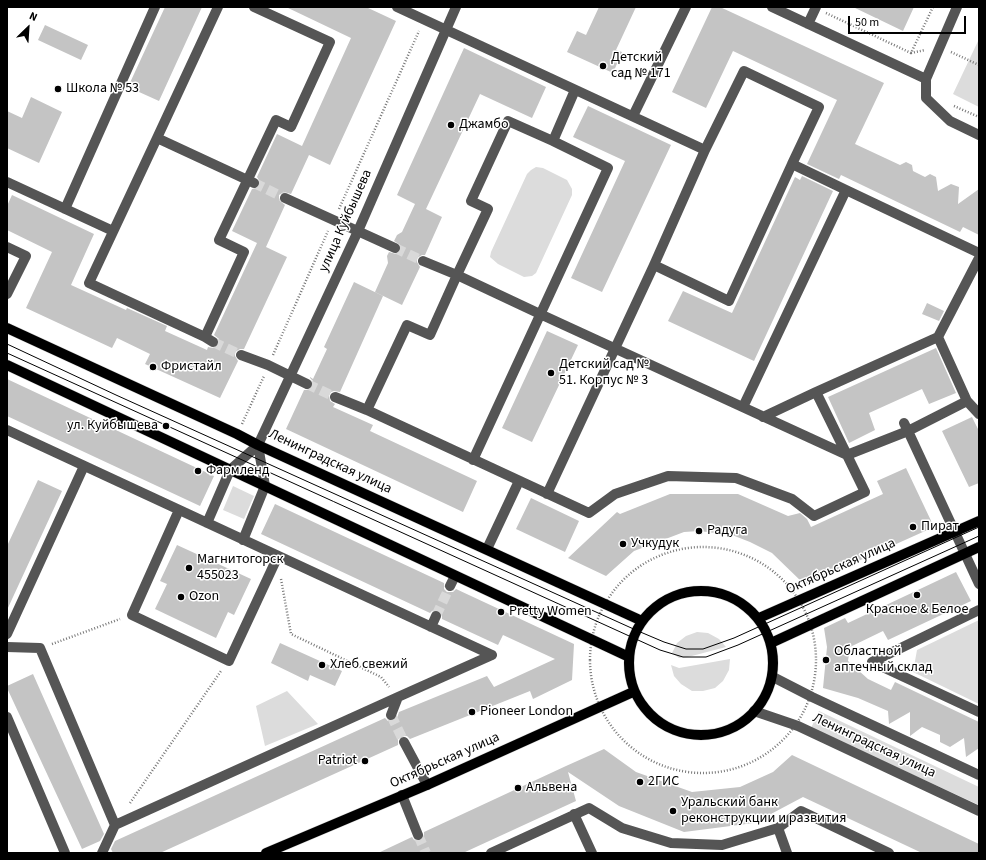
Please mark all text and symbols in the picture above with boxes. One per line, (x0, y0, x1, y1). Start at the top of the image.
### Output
north arrow (8, 8, 48, 48)
text: N (27, 8, 40, 25)
scale bar (850, 8, 968, 34)
text: 50 m (855, 14, 879, 31)
place label: Детский сад № 171 (611, 50, 671, 82)
marker: Детский сад № 171 (598, 61, 608, 71)
place label: Школа № 53 (66, 81, 139, 97)
marker: Школа № 53 (53, 84, 63, 94)
place label: Джамбо (459, 117, 509, 133)
marker: Джамбо (446, 120, 456, 130)
street label: улица Куйбышева (316, 167, 376, 275)
place label: Детский сад № 51. Корпус № 3 (559, 357, 649, 390)
place label: Фристайл (161, 359, 222, 375)
marker: Фристайл (148, 362, 158, 372)
marker: Детский сад № 51. Корпус № 3 (546, 368, 556, 378)
place label: ул. Куйбышева (67, 418, 158, 434)
marker: ул. Куйбышева (161, 421, 171, 431)
street label: Ленинградская улица (266, 426, 394, 498)
place label: Фармленд (206, 463, 269, 479)
marker: Фармленд (193, 466, 203, 476)
place label: Пират (921, 519, 959, 535)
marker: Пират (908, 522, 918, 532)
place label: Радуга (707, 523, 748, 539)
marker: Радуга (694, 526, 704, 536)
street label: Октябрьская улица (784, 535, 898, 599)
place label: Учкудук (631, 536, 679, 552)
marker: Учкудук (618, 539, 628, 549)
place label: Магнитогорск 455023 (197, 552, 283, 584)
marker: Магнитогорск 455023 (184, 563, 194, 573)
place label: Ozon (189, 589, 219, 605)
marker: Красное & Белое (912, 590, 922, 600)
marker: Ozon (176, 592, 186, 602)
place label: Красное & Белое (866, 602, 968, 618)
place label: Pretty Women (509, 604, 592, 620)
marker: Pretty Women (496, 607, 506, 617)
place label: Областной аптечный склад (834, 644, 932, 676)
marker: Областной аптечный склад (821, 655, 831, 665)
place label: Хлеб свежий (330, 657, 408, 673)
marker: Хлеб свежий (317, 660, 327, 670)
place label: Pioneer London (480, 704, 573, 720)
marker: Pioneer London (467, 707, 477, 717)
street label: Ленинградская улица (810, 710, 938, 782)
street label: Октябрьская улица (388, 729, 502, 793)
place label: Patriot (318, 753, 357, 769)
marker: Patriot (360, 756, 370, 766)
place label: 2ГИС (648, 774, 679, 790)
marker: 2ГИС (635, 777, 645, 787)
place label: Альвена (526, 780, 577, 796)
marker: Альвена (513, 783, 523, 793)
place label: Уральский банк реконструкции и развития (681, 795, 846, 828)
marker: Уральский банк реконструкции и развития (668, 806, 678, 816)

